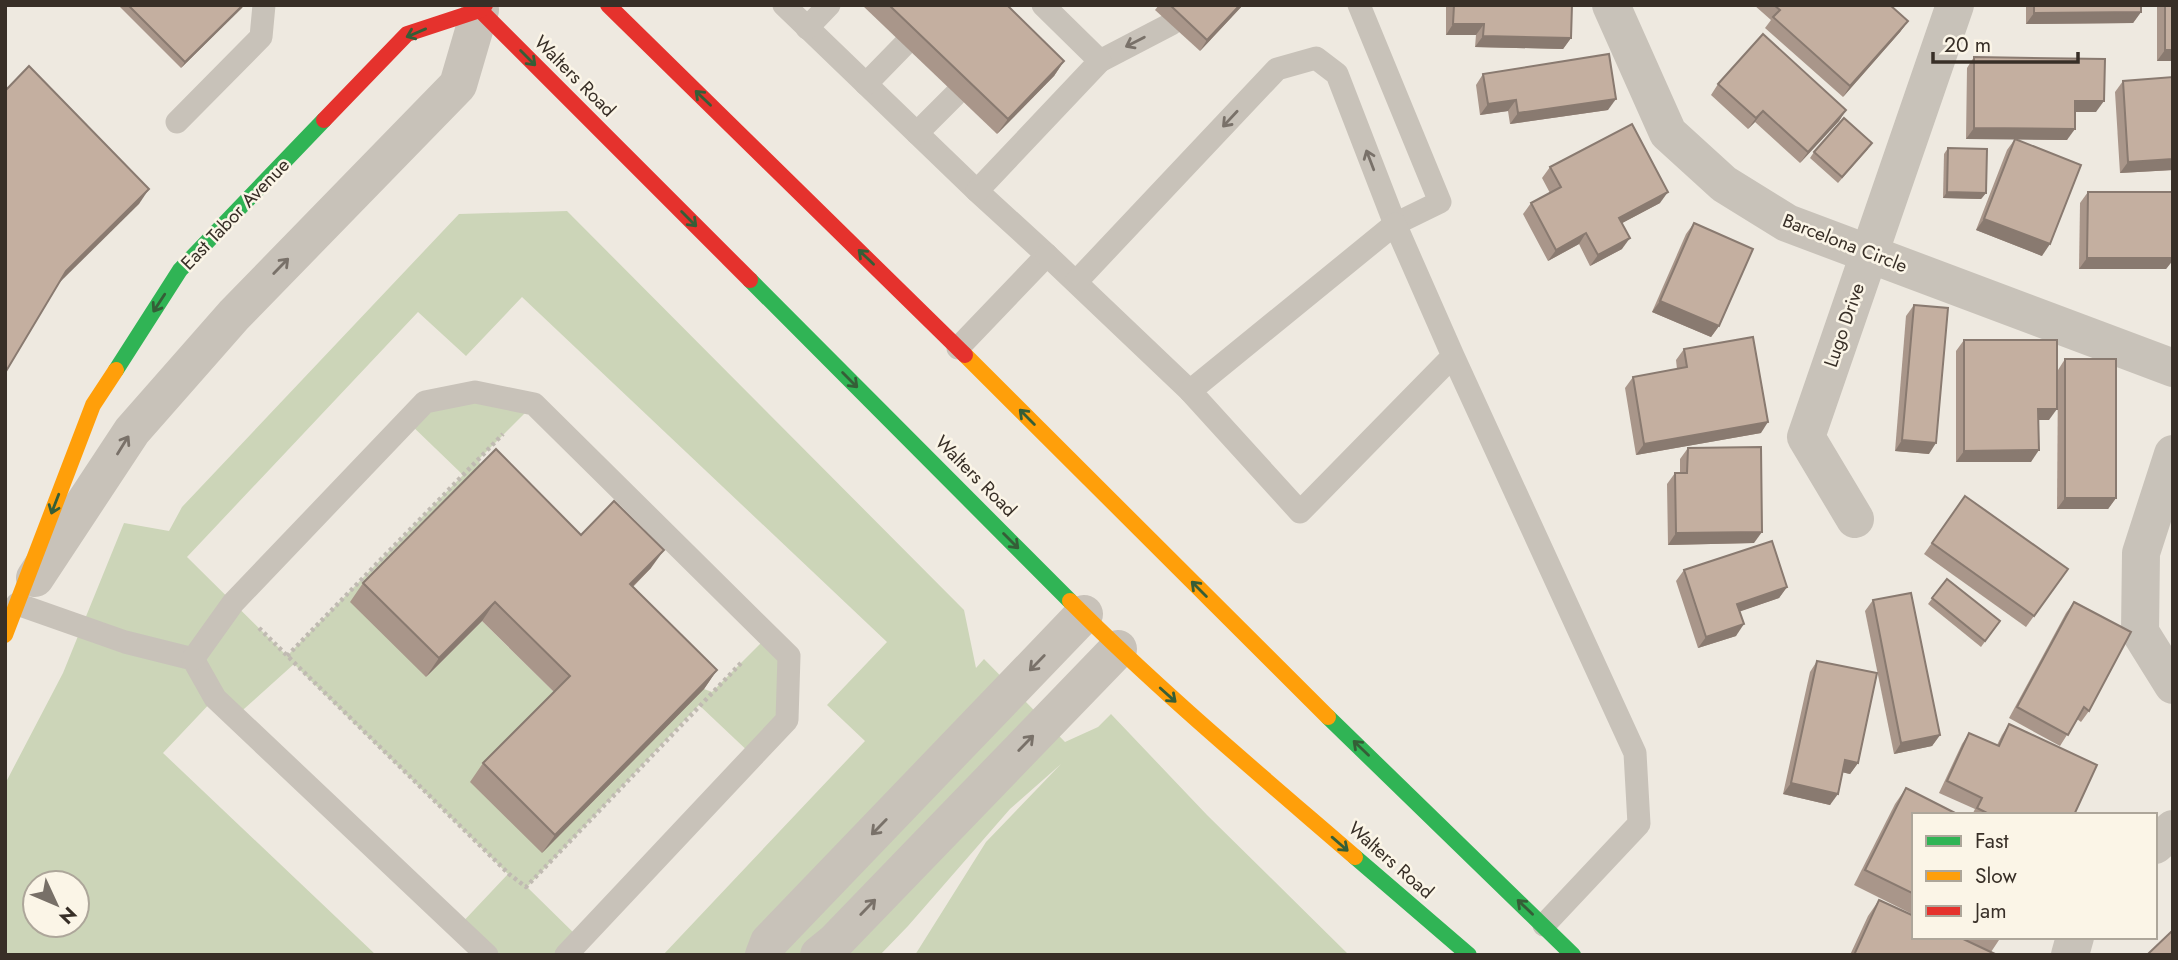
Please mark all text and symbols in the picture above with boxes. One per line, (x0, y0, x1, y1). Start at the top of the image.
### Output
scale bar (1933, 21, 2078, 65)
one-way arrow (406, 27, 427, 40)
street label: Walters Road (528, 29, 622, 123)
text: 20 m (1944, 30, 1991, 60)
one-way arrow (1125, 36, 1146, 50)
one-way arrow (520, 50, 537, 67)
one-way arrow (695, 90, 712, 107)
one-way arrow (1222, 110, 1239, 127)
one-way arrow (1363, 150, 1376, 172)
street label: East Tabor Avenue (175, 152, 296, 276)
street label: Barcelona Circle (1779, 207, 1912, 279)
one-way arrow (681, 211, 698, 228)
one-way arrow (857, 249, 874, 266)
one-way arrow (273, 258, 290, 275)
street label: Lugo Drive (1817, 279, 1871, 371)
one-way arrow (152, 292, 166, 312)
one-way arrow (841, 371, 858, 388)
one-way arrow (1019, 409, 1036, 426)
street label: Walters Road (929, 429, 1023, 523)
one-way arrow (116, 436, 130, 456)
one-way arrow (48, 492, 61, 514)
one-way arrow (1002, 532, 1019, 549)
one-way arrow (1191, 581, 1208, 598)
one-way arrow (1028, 654, 1045, 671)
one-way arrow (1159, 686, 1176, 703)
one-way arrow (1018, 735, 1035, 752)
one-way arrow (1353, 740, 1370, 757)
legend (1912, 813, 2157, 939)
street label: Walters Road (1342, 815, 1440, 905)
one-way arrow (871, 818, 888, 835)
text: Fast (1975, 826, 2008, 856)
one-way arrow (1331, 836, 1349, 852)
text: Slow (1975, 861, 2017, 891)
north arrow (21, 869, 91, 939)
text: Jam (1972, 896, 2007, 926)
one-way arrow (1516, 898, 1533, 915)
one-way arrow (860, 899, 877, 916)
text: N (53, 901, 83, 930)

